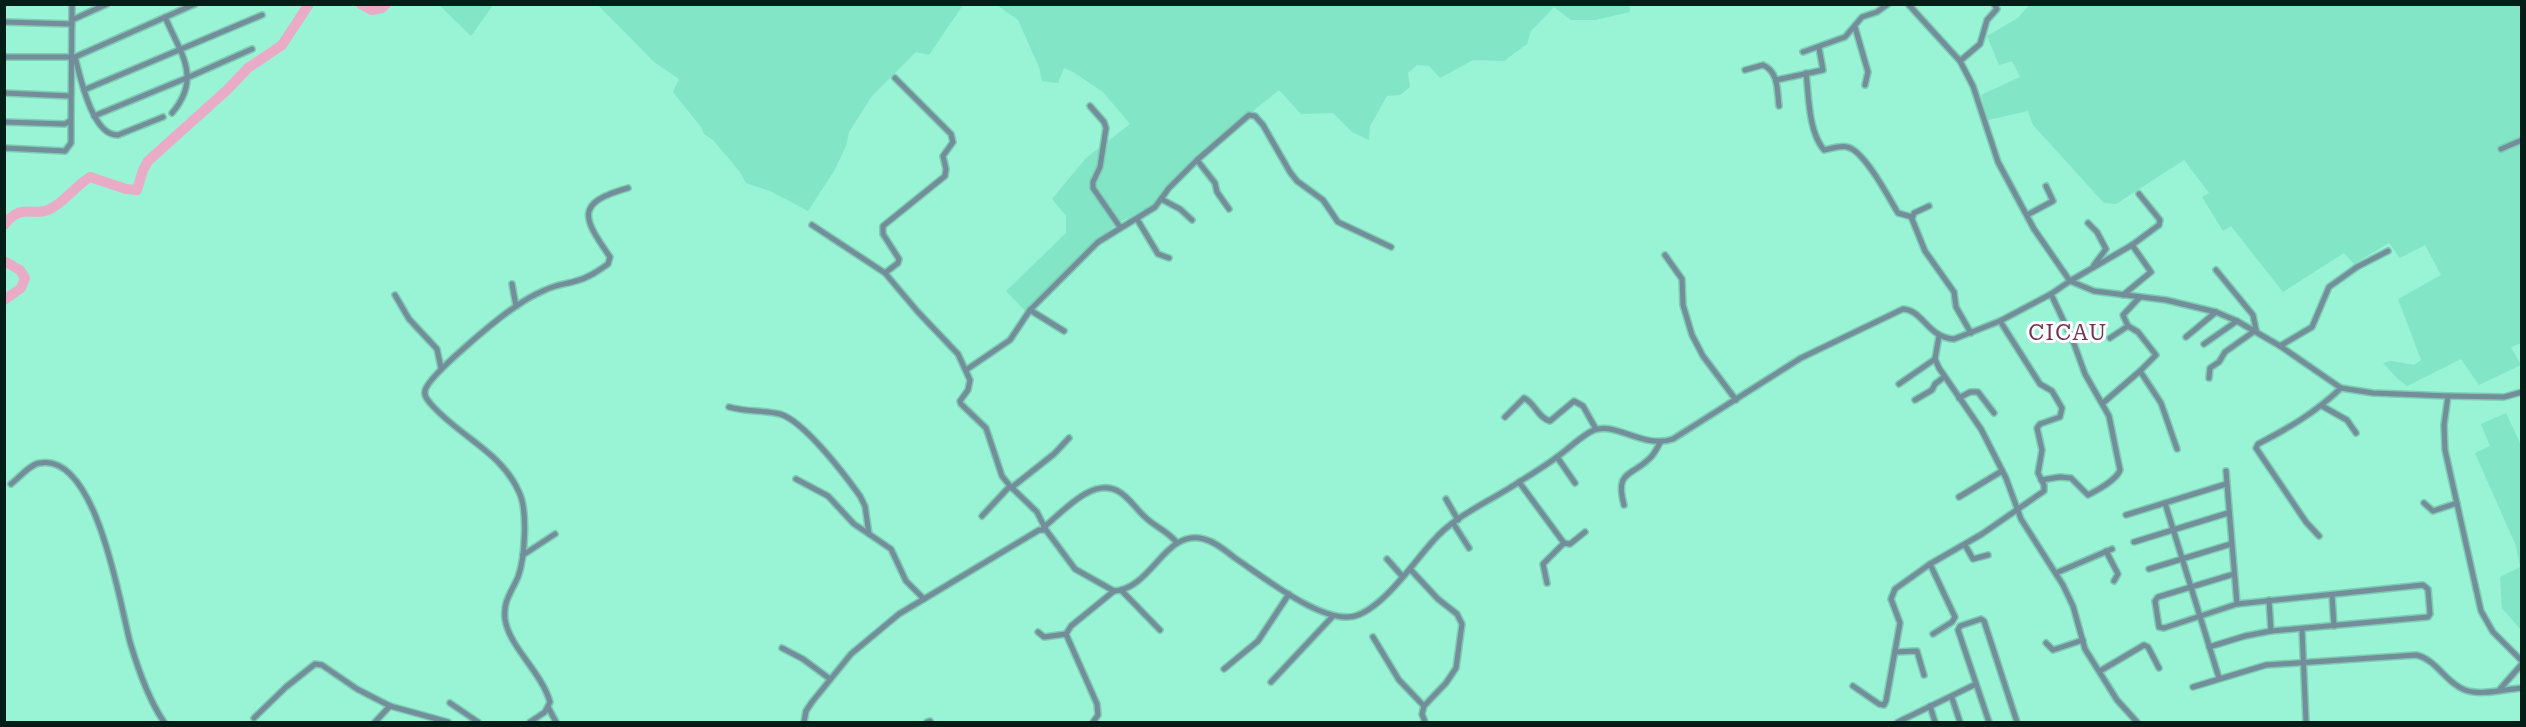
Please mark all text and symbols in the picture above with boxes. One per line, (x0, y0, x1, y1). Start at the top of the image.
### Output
district label: CICAU (2028, 320, 2108, 345)

